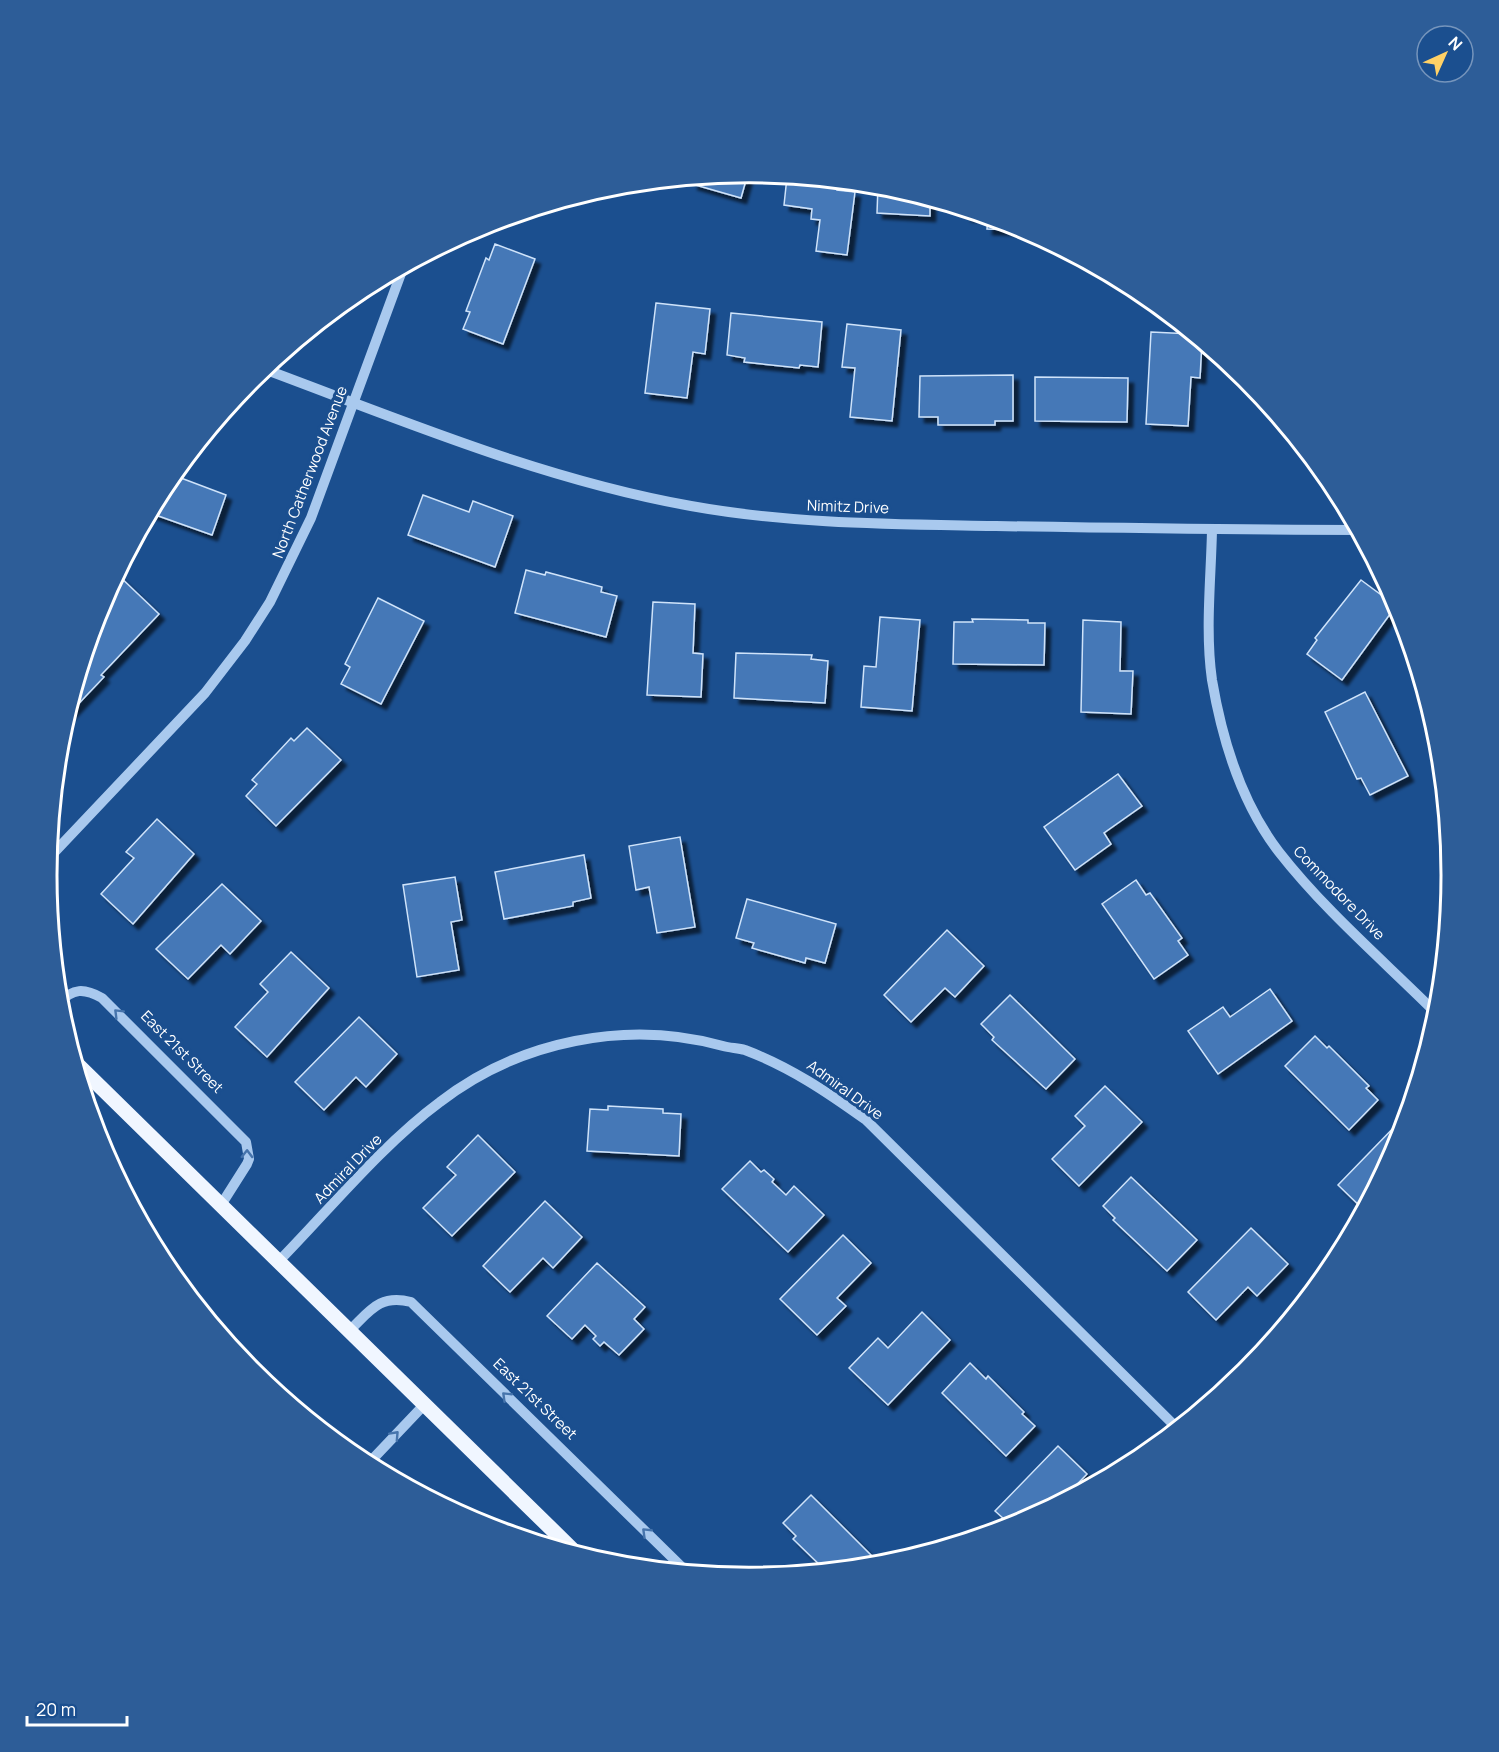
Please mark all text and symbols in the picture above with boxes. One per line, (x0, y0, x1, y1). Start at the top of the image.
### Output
north arrow (1415, 24, 1475, 84)
text: N (1444, 32, 1467, 55)
street label: North Catherwood Avenue (267, 383, 352, 561)
street label: Nimitz Drive (807, 495, 890, 518)
street label: Commodore Drive (1289, 841, 1390, 945)
street label: East 21st Street (136, 1006, 228, 1098)
one-way arrow (114, 1009, 124, 1020)
street label: Admiral Drive (803, 1055, 888, 1125)
street label: Admiral Drive (309, 1129, 386, 1208)
one-way arrow (241, 1149, 253, 1158)
street label: East 21st Street (489, 1353, 582, 1444)
one-way arrow (503, 1392, 514, 1403)
one-way arrow (388, 1431, 399, 1442)
one-way arrow (642, 1528, 652, 1539)
scale bar (27, 1689, 128, 1727)
text: 20 m (36, 1697, 76, 1721)

